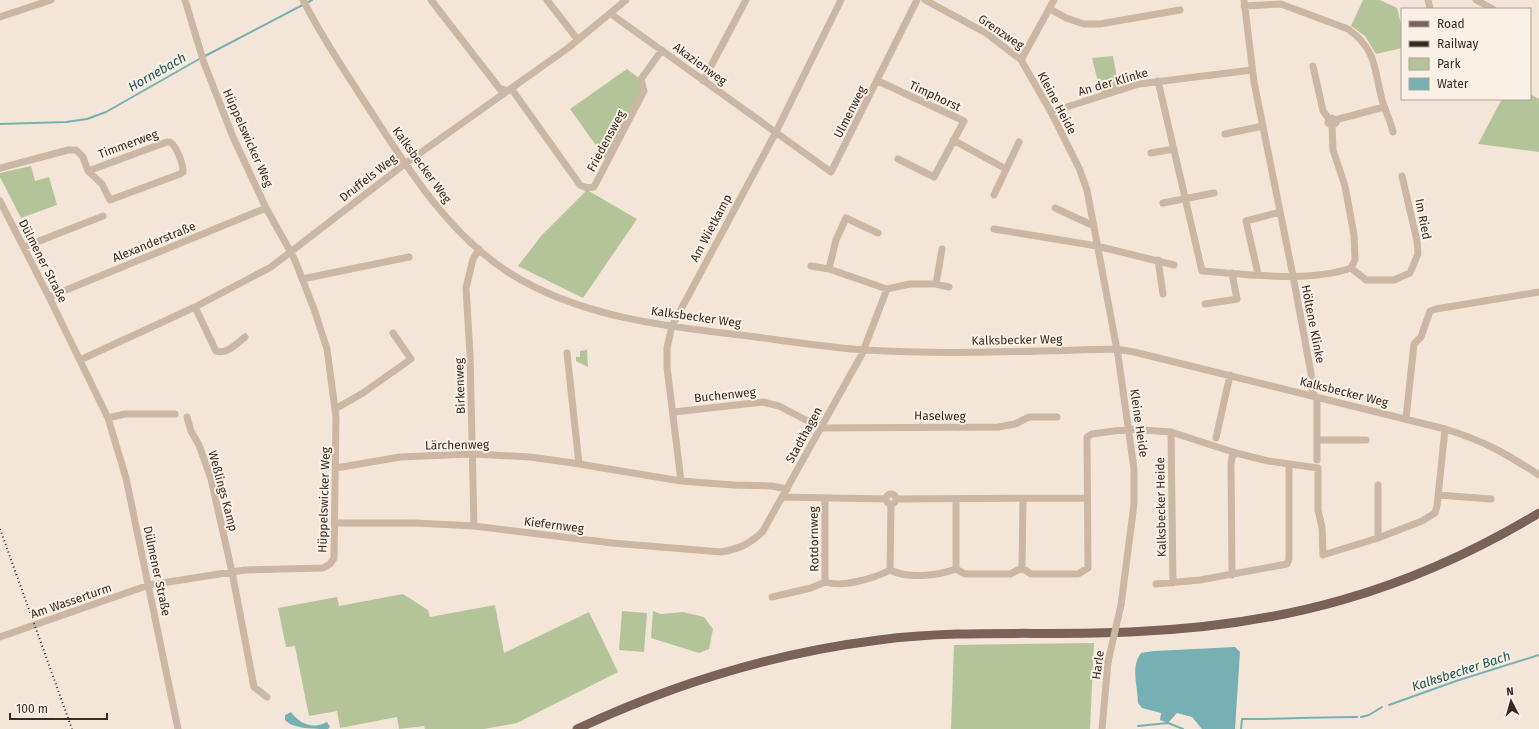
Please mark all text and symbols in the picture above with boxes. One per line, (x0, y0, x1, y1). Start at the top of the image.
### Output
legend (1401, 8, 1531, 100)
street label: Grenzweg (976, 12, 1027, 53)
text: Road (1437, 17, 1465, 31)
text: Railway (1437, 37, 1478, 51)
street label: Akazienweg (670, 40, 730, 89)
water label: Hornebach (125, 49, 189, 95)
text: Park (1437, 57, 1461, 71)
street label: An der Klinke (1076, 65, 1150, 99)
street label: Kleine Heide (1035, 69, 1079, 137)
text: Water (1437, 77, 1469, 91)
street label: Timphorst (907, 78, 964, 114)
street label: Ulmenweg (831, 83, 869, 140)
street label: Hüppelswicker Weg (220, 87, 276, 190)
street label: Friedensweg (584, 107, 628, 174)
street label: Kalksbecker Weg (390, 124, 455, 207)
street label: Timmerweg (96, 126, 161, 161)
street label: Druffels Weg (337, 151, 400, 205)
street label: Am Wietkamp (687, 192, 735, 264)
street label: Im Ried (1412, 197, 1434, 241)
street label: Dülmener Straße (16, 217, 70, 305)
street label: Alexanderstraße (110, 219, 198, 265)
street label: Höltene Klinke (1299, 284, 1327, 364)
street label: Kalksbecker Weg (650, 304, 743, 330)
street label: Kalksbecker Weg (971, 332, 1063, 348)
street label: Birkenweg (452, 357, 468, 414)
street label: Kalksbecker Weg (1298, 374, 1391, 410)
street label: Buchenweg (693, 385, 757, 405)
street label: Kleine Heide (1127, 388, 1151, 458)
street label: Stadthagen (783, 405, 825, 465)
street label: Haselweg (914, 409, 967, 423)
street label: Lärchenweg (425, 437, 490, 453)
street label: Hüppelswicker Weg (315, 446, 333, 553)
street label: Weßlings Kamp (205, 449, 241, 533)
street label: Kalksbecker Heide (1153, 457, 1169, 557)
street label: Rotdornweg (806, 505, 822, 572)
street label: Kiefernweg (523, 514, 586, 536)
street label: Dülmener Straße (141, 525, 173, 617)
street label: Am Wasserturm (29, 581, 113, 621)
water label: Kalksbecker Bach (1410, 648, 1512, 694)
street label: Harle (1089, 650, 1107, 680)
north arrow (1491, 681, 1531, 721)
text: N (1506, 685, 1514, 698)
scale bar (10, 695, 107, 721)
text: 100 m (16, 702, 48, 716)

